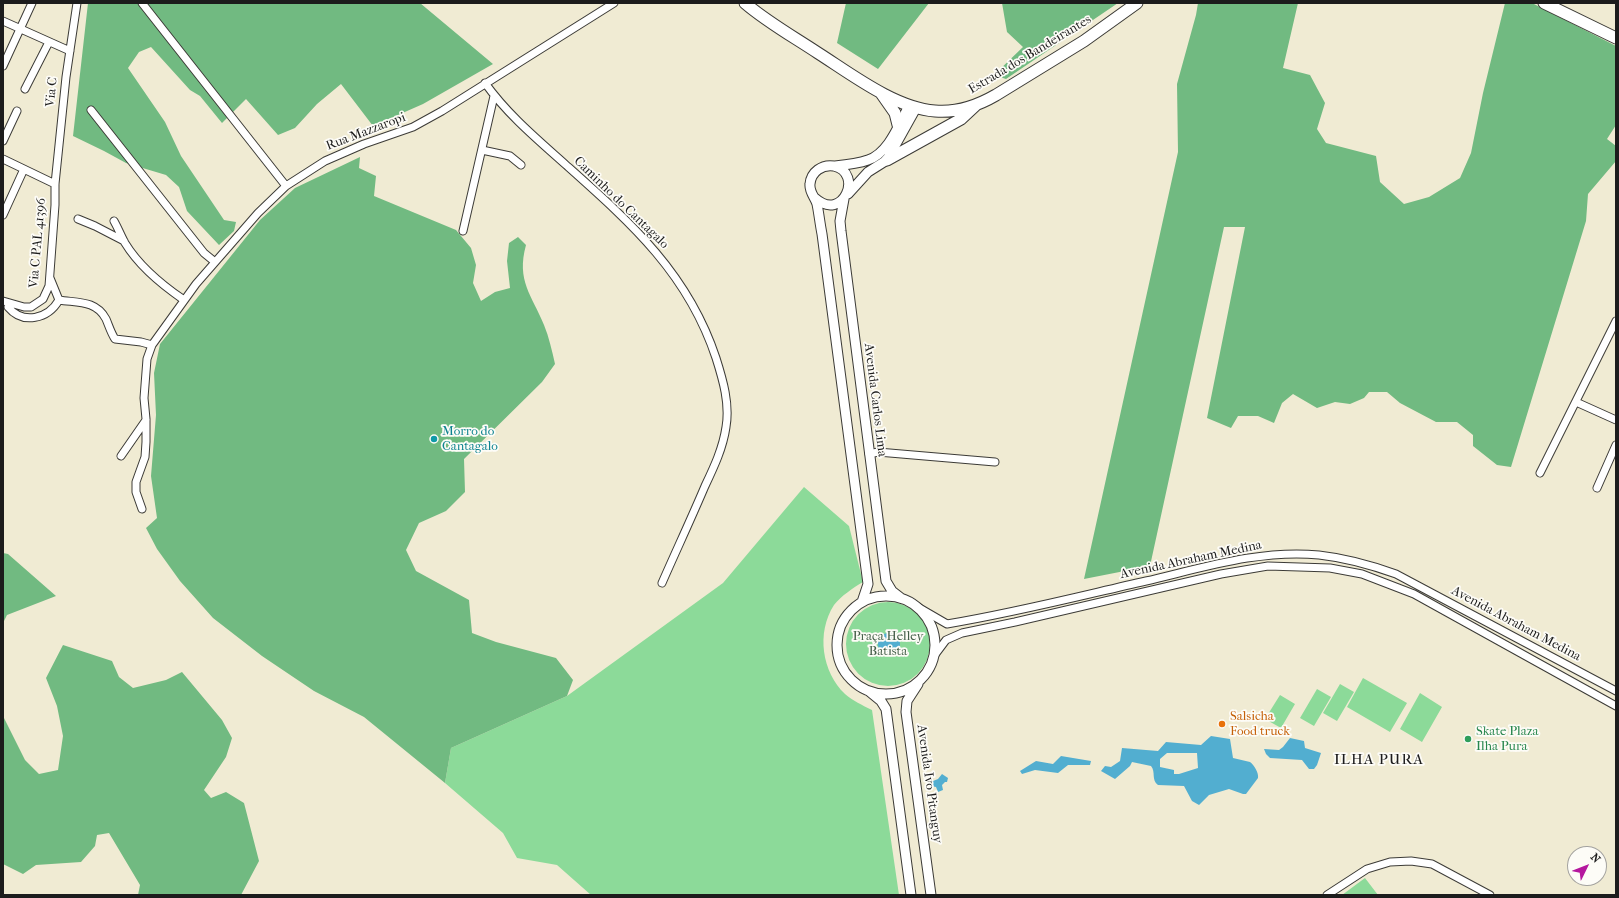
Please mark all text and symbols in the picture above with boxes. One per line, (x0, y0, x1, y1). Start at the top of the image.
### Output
street label: Estrada dos Bandeirantes (966, 12, 1094, 98)
street label: Via C (43, 76, 61, 108)
street label: Rua Mazzaropi (324, 110, 408, 154)
street label: Caminho do Cantagalo (570, 154, 672, 252)
street label: Via C PAL 41396 (26, 197, 50, 289)
street label: Avenida Carlos Lima (860, 342, 890, 458)
place label: Morro do Cantagalo (442, 424, 498, 455)
marker: Morro do Cantagalo (429, 434, 439, 444)
street label: Avenida Abraham Medina (1119, 537, 1263, 583)
street label: Avenida Abraham Medina (1449, 583, 1583, 665)
park label: Praça Helley Batista (853, 629, 923, 660)
place label: Salsicha Food truck (1230, 709, 1290, 740)
marker: Salsicha Food truck (1217, 719, 1227, 729)
street label: Avenida Ivo Pitanguy (913, 724, 945, 844)
place label: Skate Plaza Ilha Pura (1476, 724, 1538, 755)
marker: Skate Plaza Ilha Pura (1463, 734, 1473, 744)
district label: ILHA PURA (1334, 751, 1424, 769)
north arrow (1567, 846, 1607, 886)
text: N (1588, 851, 1603, 866)

